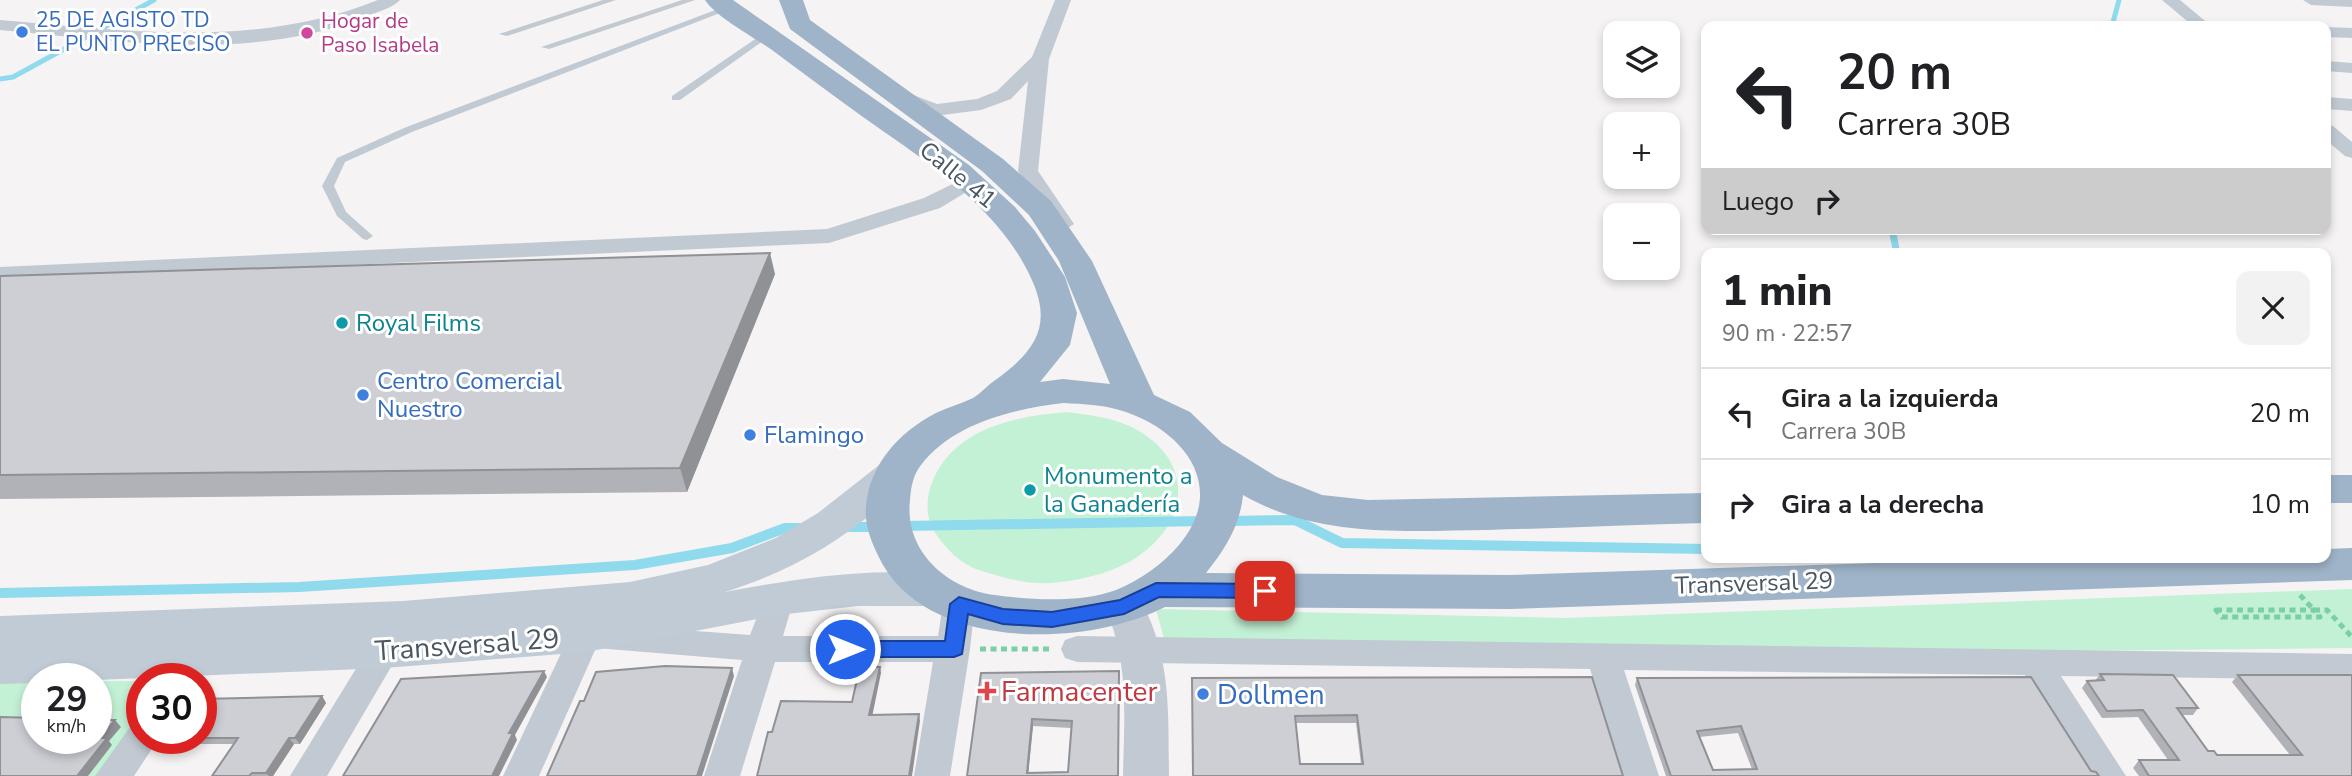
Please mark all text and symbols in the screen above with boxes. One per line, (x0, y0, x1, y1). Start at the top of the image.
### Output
place label: 25 DE AGISTO TD EL PUNTO PRECISO (36, 6, 230, 58)
place label: Hogar de Paso Isabela (321, 7, 439, 59)
map controls (1603, 21, 1680, 280)
button: layers (1603, 21, 1680, 98)
marker: 25 DE AGISTO TD EL PUNTO PRECISO (14, 24, 30, 40)
marker: Hogar de Paso Isabela (299, 25, 315, 41)
text: 20 m (1837, 39, 1952, 106)
icon: left (1722, 49, 1813, 140)
text: Carrera 30B (1837, 103, 2011, 146)
button: + (1603, 112, 1680, 189)
street label: Calle 41 (913, 134, 1003, 216)
icon: right (1808, 182, 1846, 220)
text: Luego (1722, 184, 1794, 219)
button: − (1603, 203, 1680, 280)
text: 1 min (1722, 263, 1832, 320)
button: close (2236, 271, 2310, 345)
place label: Royal Films (356, 307, 481, 339)
marker: Royal Films (334, 315, 350, 331)
text: 90 m · 22:57 (1722, 318, 1853, 349)
place label: Centro Comercial Nuestro (377, 365, 562, 425)
text: Gira a la izquierda (1781, 381, 1999, 416)
marker: Centro Comercial Nuestro (355, 387, 371, 403)
icon: left (1722, 395, 1760, 433)
text: 20 m (2250, 396, 2310, 431)
text: Carrera 30B (1781, 416, 1906, 447)
place label: Flamingo (764, 419, 864, 451)
marker: Flamingo (742, 427, 758, 443)
place label: Monumento a la Ganadería (1044, 460, 1192, 520)
marker: Monumento a la Ganadería (1022, 482, 1038, 498)
icon: right (1722, 486, 1760, 524)
text: Gira a la derecha (1781, 487, 1984, 522)
text: 10 m (2250, 487, 2310, 522)
pin (1235, 561, 1295, 621)
street label: Transversal 29 (1674, 564, 1834, 602)
icon: arrive (1246, 572, 1284, 610)
position arrow (808, 612, 882, 686)
street label: Transversal 29 (374, 620, 561, 670)
speed limit sign: 30 (126, 663, 217, 754)
place label: Farmacenter (1001, 673, 1158, 711)
text: 29 (45, 676, 88, 723)
place label: Dollmen (1217, 676, 1325, 714)
marker: Farmacenter (979, 683, 995, 699)
marker: Dollmen (1195, 686, 1211, 702)
text: km/h (47, 714, 86, 738)

